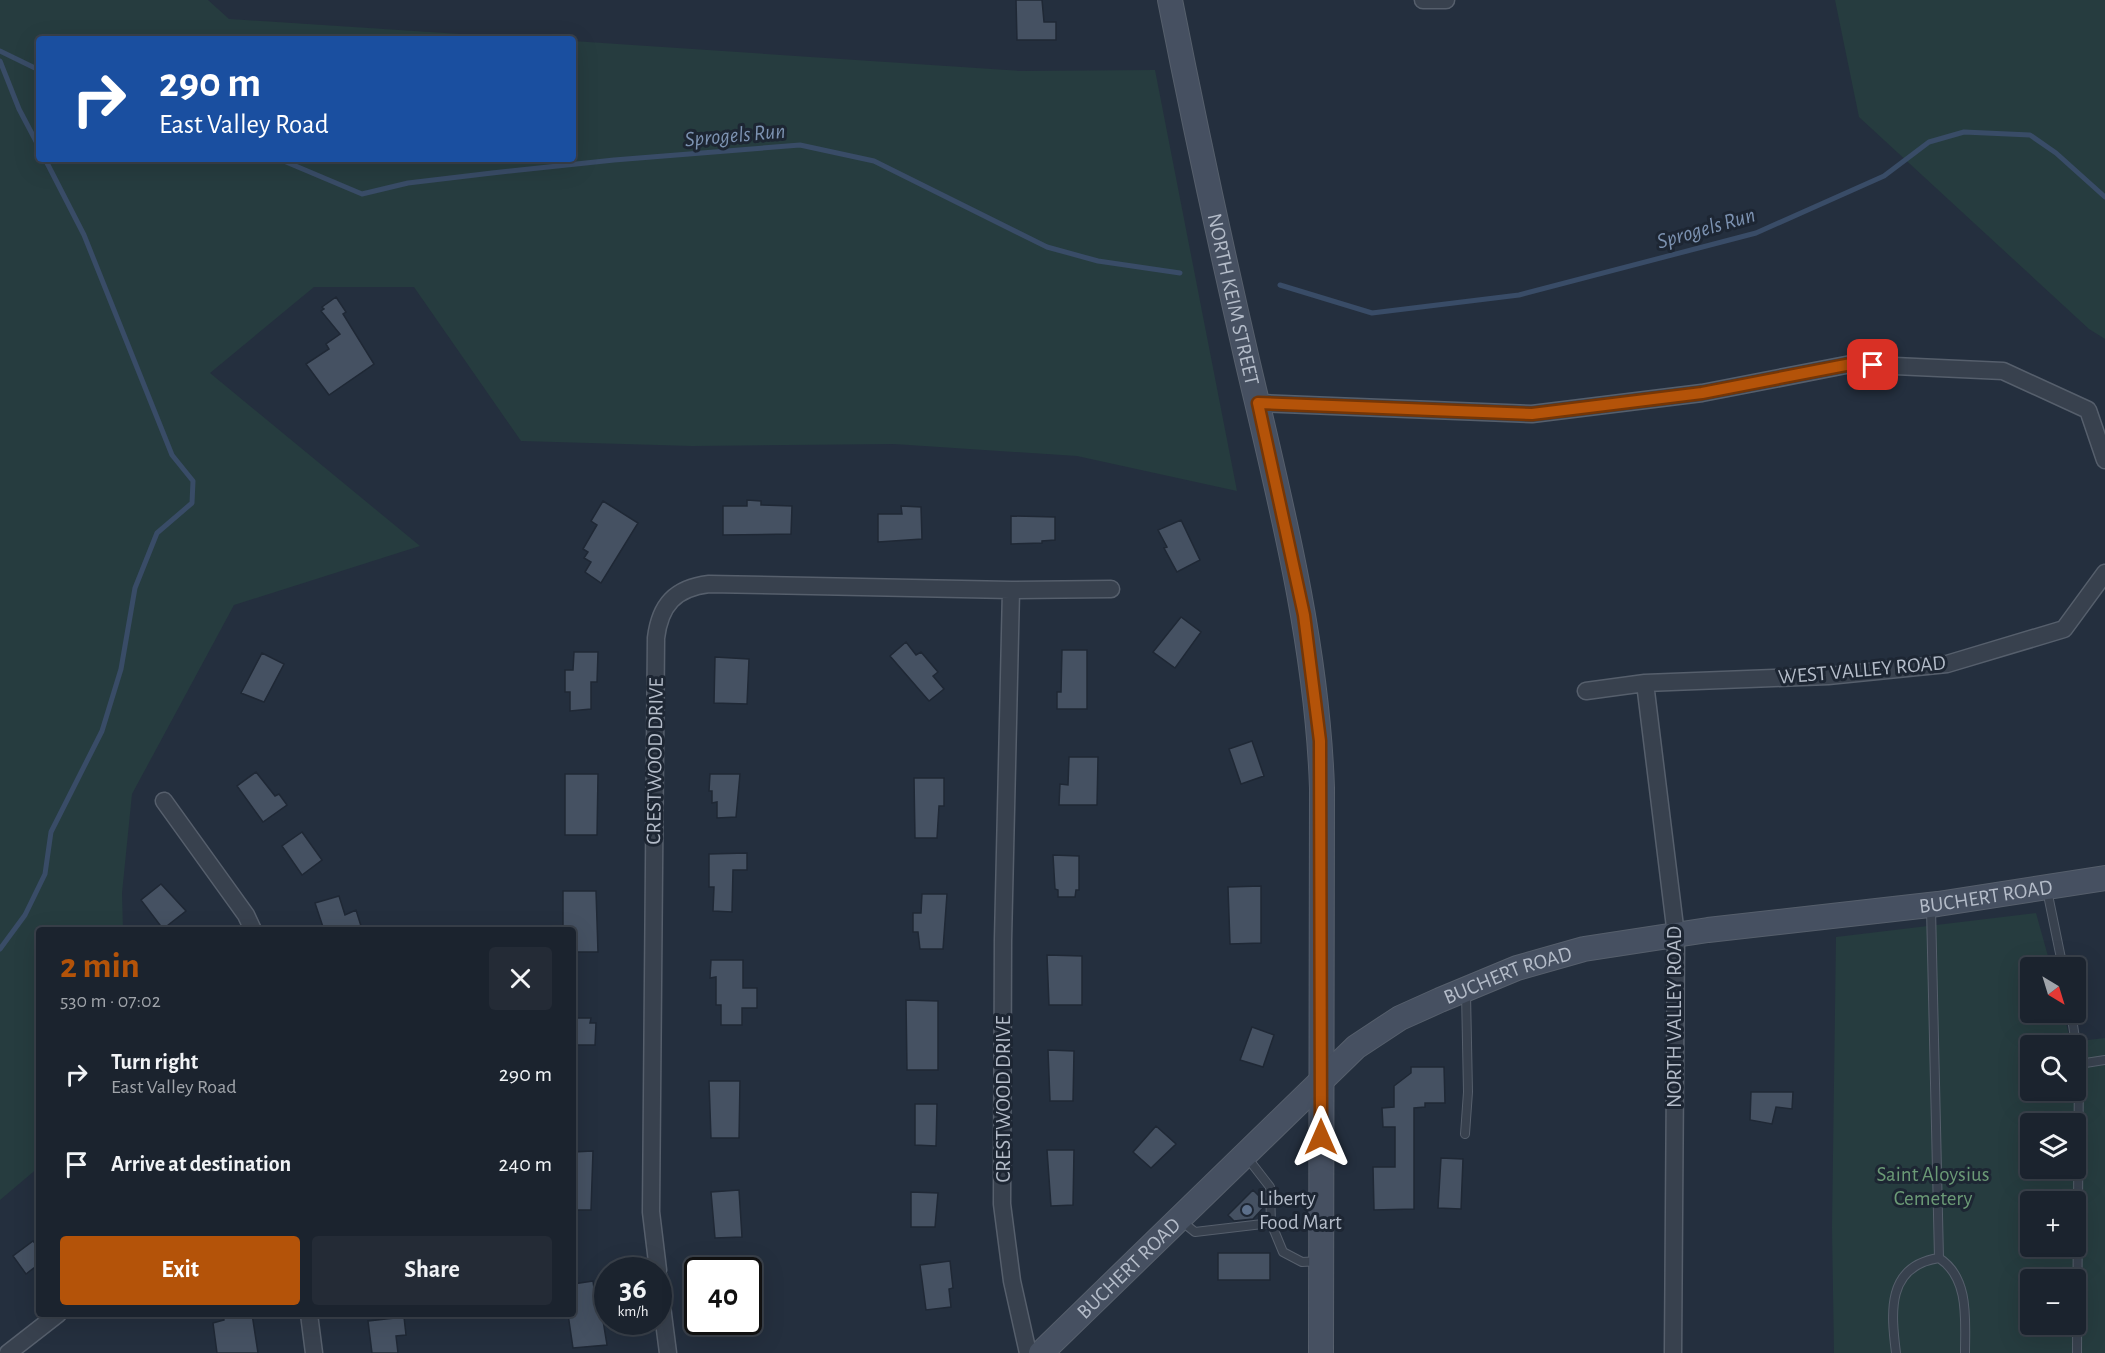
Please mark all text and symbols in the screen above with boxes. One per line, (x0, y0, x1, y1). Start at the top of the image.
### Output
icon: right (60, 60, 138, 138)
text: 290 m (159, 62, 261, 104)
text: East Valley Road (159, 111, 329, 138)
water label: Sprogels Run (684, 120, 786, 151)
water label: Sprogels Run (1654, 203, 1758, 253)
street label: NORTH KEIM STREET (1204, 211, 1263, 387)
pin (1847, 339, 1898, 390)
icon: arrive (1856, 348, 1889, 381)
street label: WEST VALLEY ROAD (1777, 652, 1947, 688)
street label: CRESTWOOD DRIVE (643, 677, 667, 845)
street label: BUCHERT ROAD (1918, 876, 2054, 917)
street label: NORTH VALLEY ROAD (1664, 926, 1685, 1108)
street label: BUCHERT ROAD (1441, 943, 1574, 1008)
button: close (489, 947, 552, 1010)
text: 2 min (60, 948, 140, 984)
north arrow (2020, 957, 2086, 1023)
map controls (2020, 957, 2086, 1335)
text: 530 m · 07:02 (60, 991, 161, 1011)
street label: CRESTWOOD DRIVE (993, 1015, 1014, 1183)
button: search (2020, 1035, 2086, 1101)
text: Turn right (111, 1051, 198, 1073)
icon: right (60, 1058, 93, 1091)
text: 290 m (499, 1063, 552, 1085)
text: East Valley Road (111, 1077, 237, 1097)
position arrow (1289, 1105, 1353, 1169)
button: layers (2020, 1113, 2086, 1179)
icon: arrive (60, 1148, 93, 1181)
text: Arrive at destination (111, 1153, 291, 1175)
text: 240 m (499, 1153, 552, 1175)
park label: Saint Aloysius Cemetery (1877, 1164, 1989, 1209)
place label: Liberty Food Mart (1259, 1188, 1342, 1233)
button: + (2020, 1191, 2086, 1257)
marker: Liberty Food Mart (1240, 1203, 1254, 1217)
street label: BUCHERT ROAD (1073, 1214, 1184, 1322)
button: Exit (60, 1236, 300, 1305)
button: Share (312, 1236, 552, 1305)
speed limit sign: 40 (684, 1257, 762, 1335)
button: − (2020, 1269, 2086, 1335)
text: 36 (619, 1274, 647, 1304)
text: km/h (618, 1304, 648, 1319)

